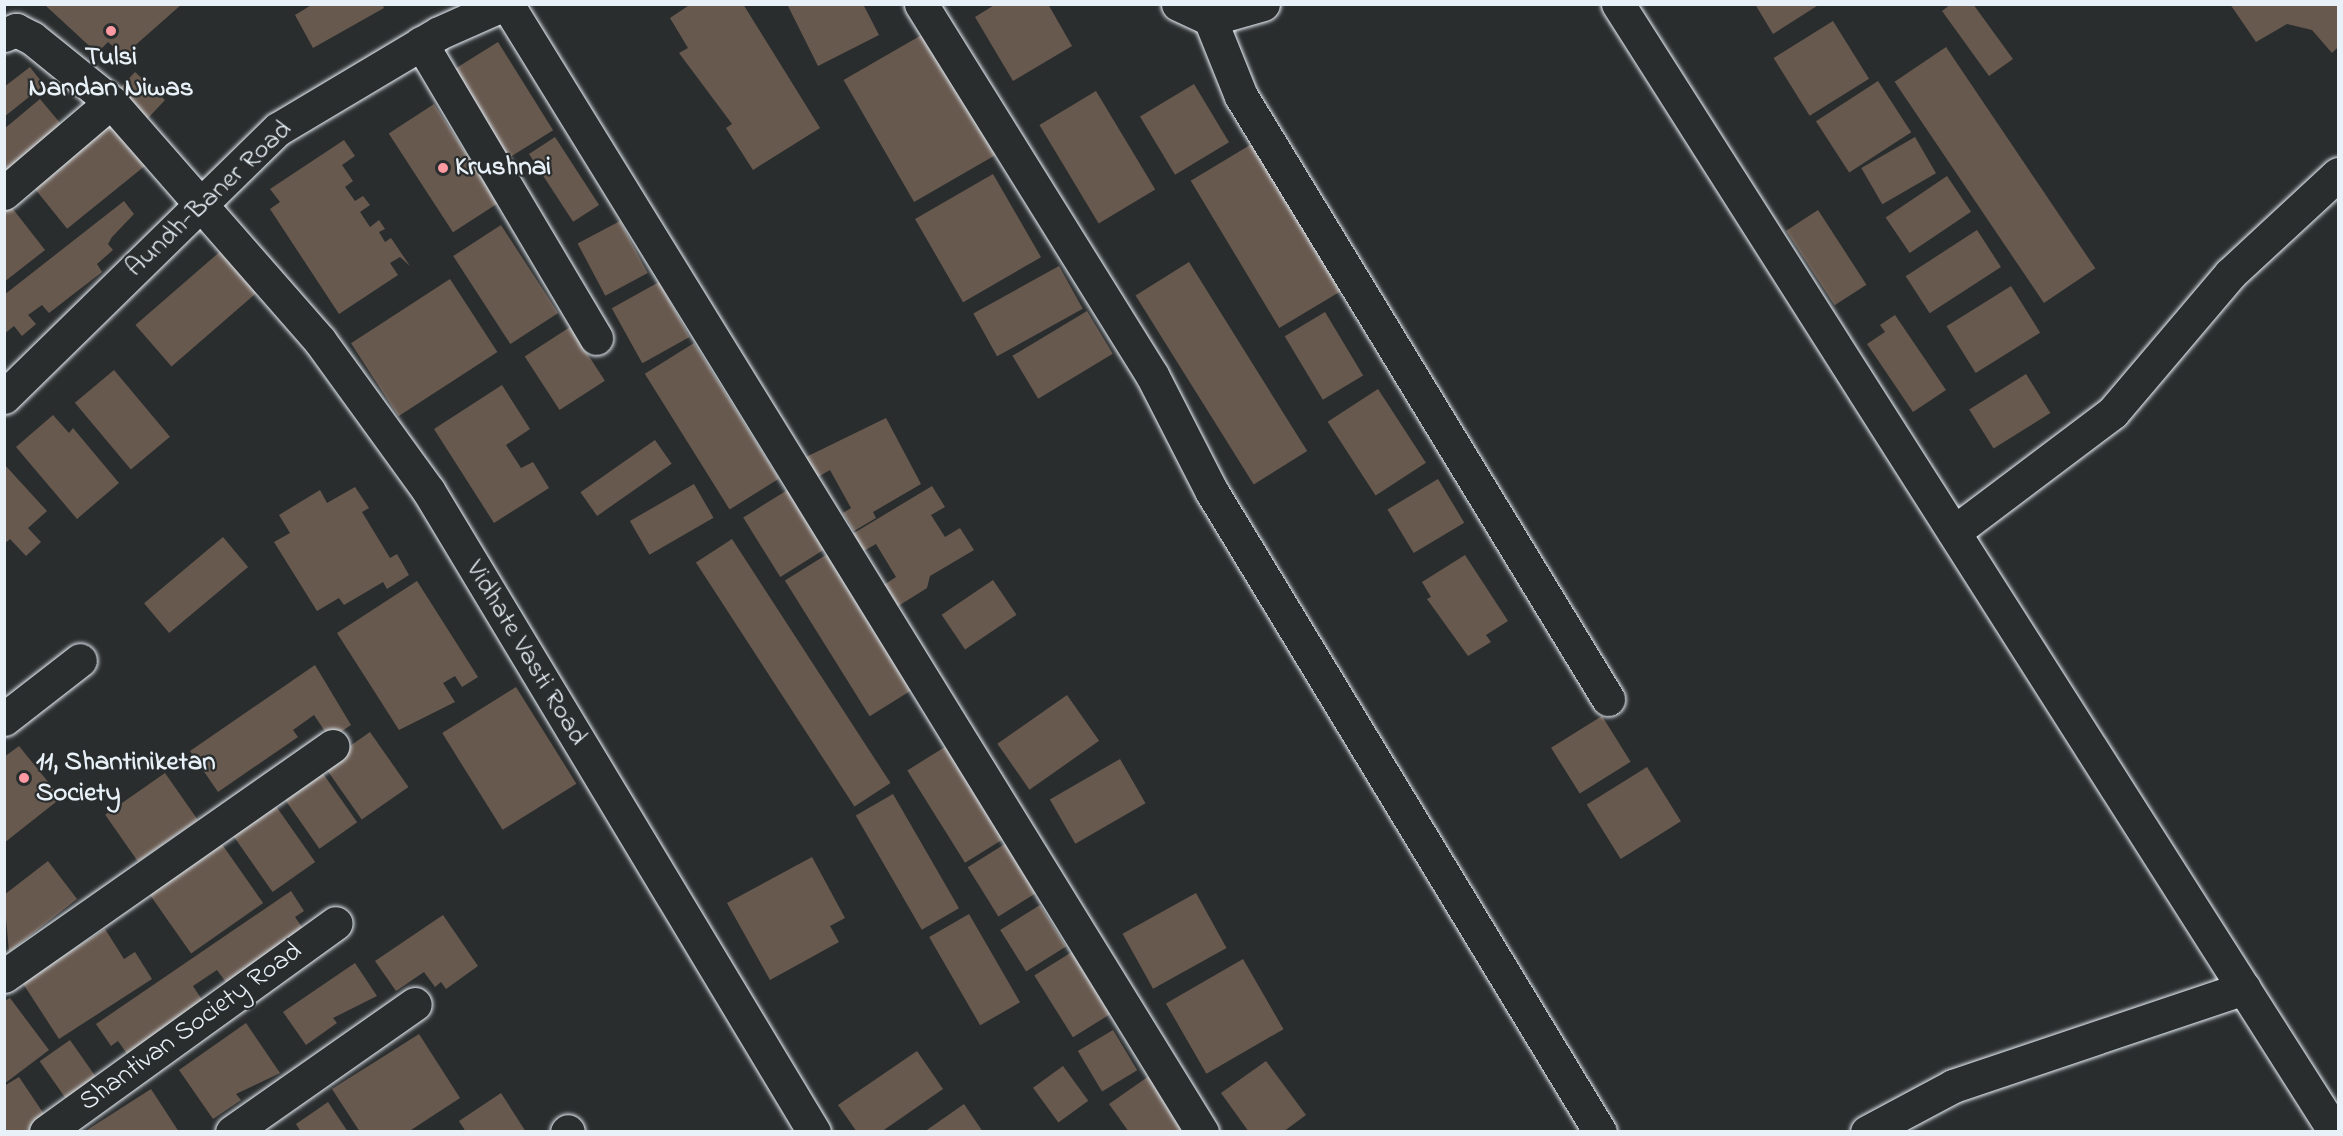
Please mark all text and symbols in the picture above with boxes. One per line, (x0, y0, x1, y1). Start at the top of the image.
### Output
marker: Tulsi Nandan Niwas (104, 24, 118, 38)
place label: Tulsi Nandan Niwas (28, 41, 194, 104)
street label: Aundh-Baner Road (119, 114, 299, 284)
place label: Krushnai (455, 152, 551, 184)
marker: Krushnai (436, 161, 450, 175)
street label: Vidhate Vasti Road (458, 555, 594, 751)
place label: 11, Shantiniketan Society (36, 746, 216, 809)
marker: 11, Shantiniketan Society (17, 771, 31, 785)
street label: Shantivan Society Road (74, 935, 308, 1119)

